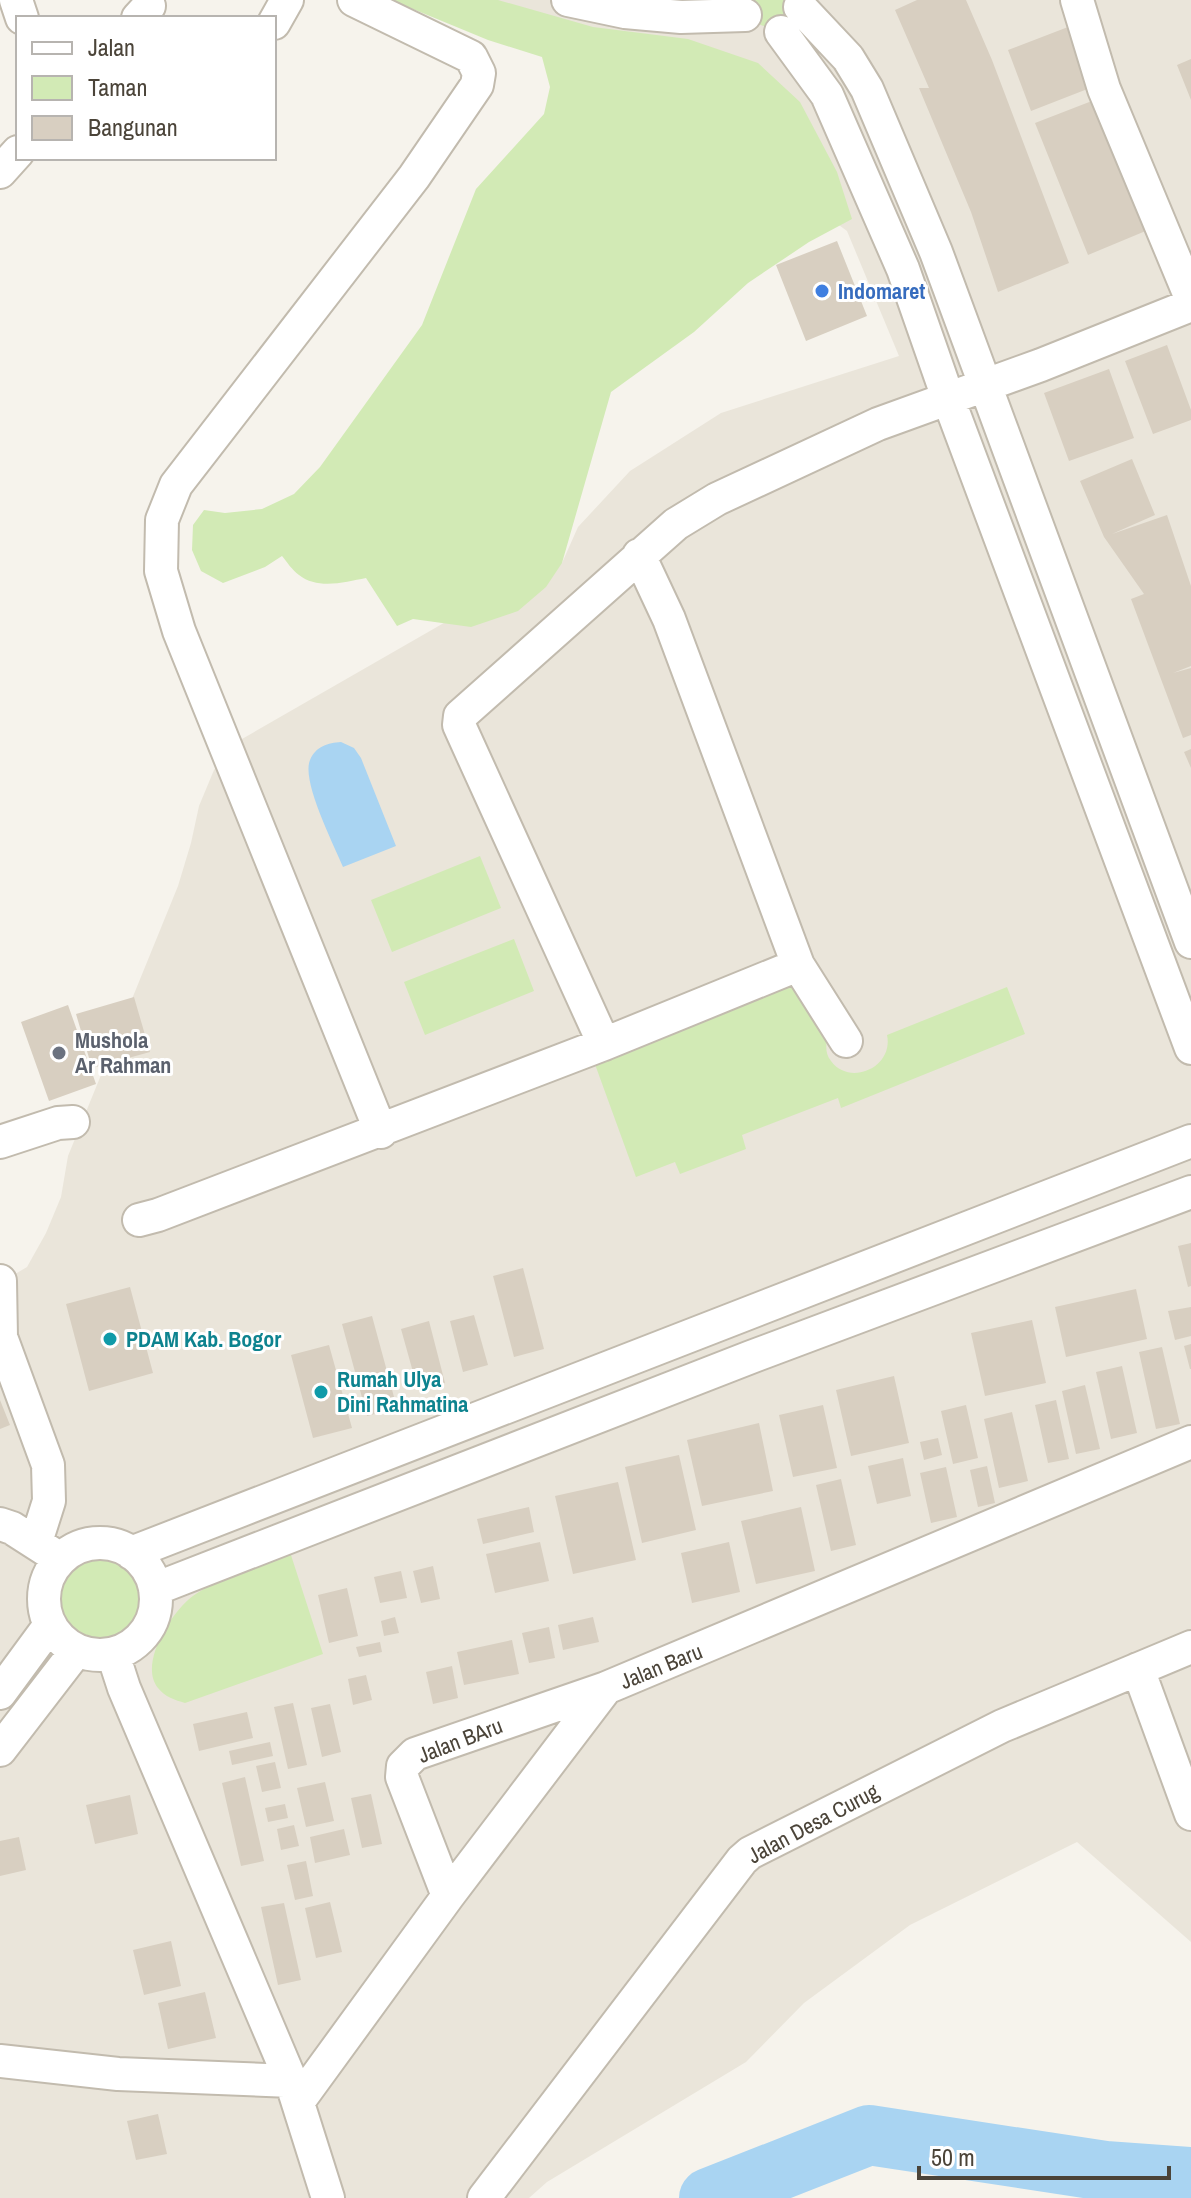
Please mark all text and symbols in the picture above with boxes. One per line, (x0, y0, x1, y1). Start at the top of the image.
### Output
legend (16, 16, 276, 160)
text: Jalan (88, 31, 135, 63)
text: Taman (88, 71, 147, 103)
text: Bangunan (88, 111, 178, 143)
place label: Indomaret (838, 276, 925, 306)
marker: Indomaret (813, 282, 831, 300)
place label: Mushola Ar Rahman (75, 1025, 171, 1080)
marker: Mushola Ar Rahman (50, 1044, 68, 1062)
place label: PDAM Kab. Bogor (126, 1324, 281, 1354)
marker: PDAM Kab. Bogor (101, 1330, 119, 1348)
place label: Rumah Ulya Dini Rahmatina (337, 1364, 468, 1419)
marker: Rumah Ulya Dini Rahmatina (312, 1383, 330, 1401)
street label: Jalan Baru (615, 1636, 707, 1696)
street label: Jalan BAru (413, 1710, 507, 1770)
street label: Jalan Desa Curug (742, 1776, 884, 1870)
scale bar (919, 2130, 1169, 2180)
text: 50 m (931, 2141, 975, 2173)

